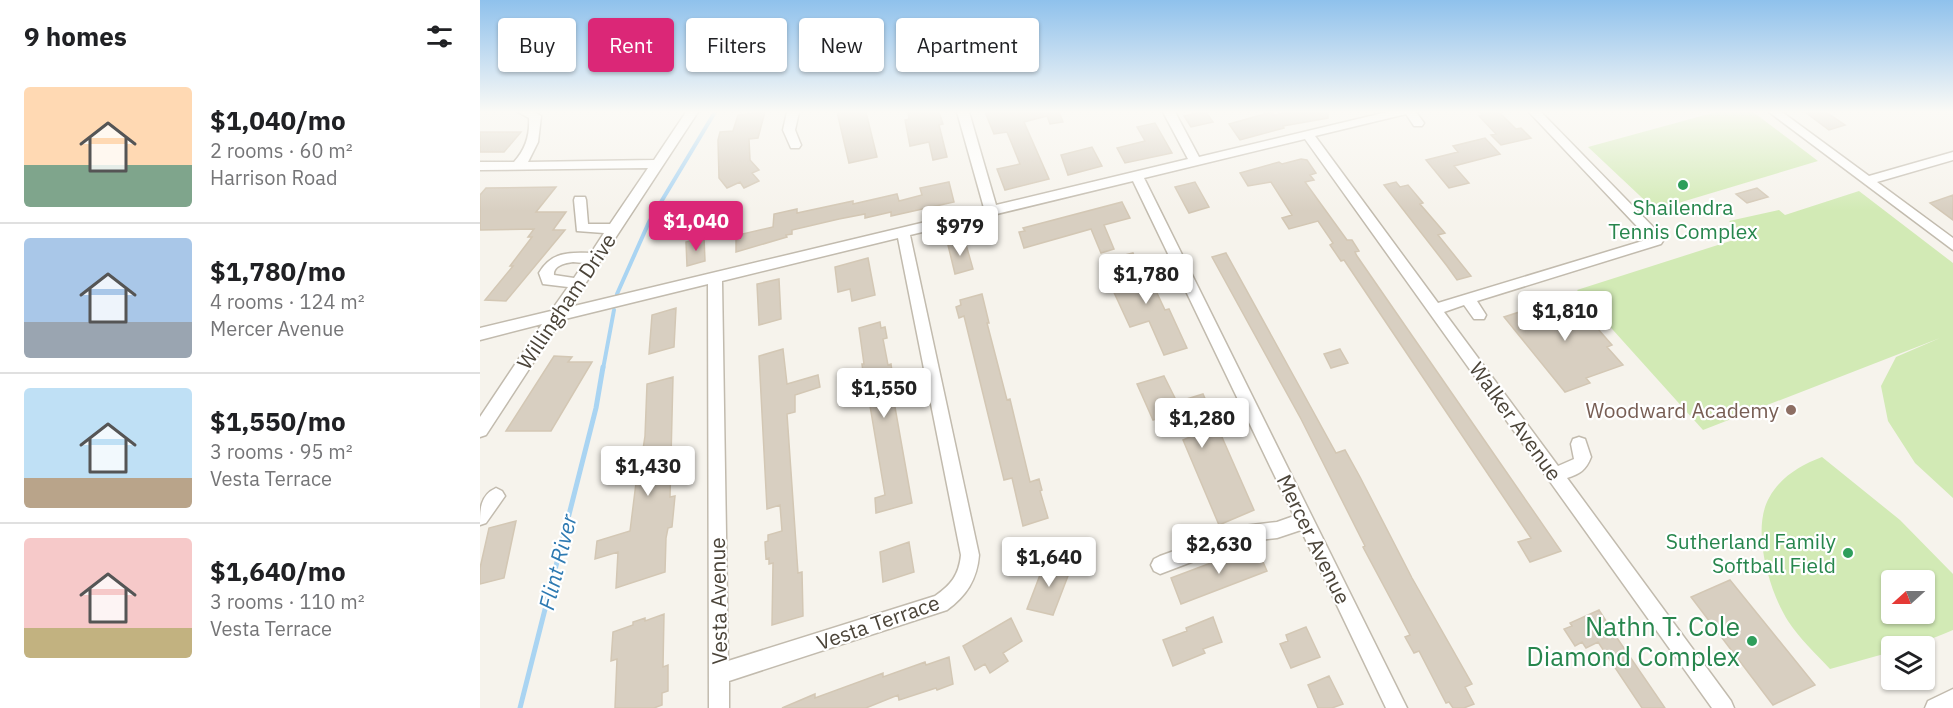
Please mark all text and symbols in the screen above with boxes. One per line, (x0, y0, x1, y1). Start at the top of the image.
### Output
chip: Buy (498, 18, 576, 72)
chip: Rent (588, 18, 674, 72)
chip: Filters (686, 18, 787, 72)
chip: New (799, 18, 884, 72)
chip: Apartment (896, 18, 1039, 72)
text: 9 homes (24, 19, 127, 53)
icon: filters (423, 20, 456, 53)
text: $1,040/mo (210, 103, 346, 137)
icon: home (72, 111, 144, 183)
text: 2 rooms · 60 m² (210, 137, 353, 164)
text: Harrison Road (210, 164, 338, 191)
marker: Shailendra Tennis Complex (1676, 178, 1690, 192)
place label: Shailendra Tennis Complex (1608, 193, 1758, 245)
pin: $1,040 (647, 201, 745, 252)
pin: $979 (924, 206, 996, 257)
text: $1,040 (663, 207, 729, 234)
text: $979 (936, 212, 984, 239)
street label: Willingham Drive (510, 227, 622, 375)
text: $1,780/mo (210, 254, 346, 288)
pin: $1,780 (1097, 254, 1195, 305)
text: $1,780 (1113, 260, 1179, 287)
icon: home (72, 262, 144, 334)
text: 4 rooms · 124 m² (210, 288, 365, 315)
pin: $1,810 (1516, 291, 1614, 342)
text: $1,810 (1532, 297, 1598, 324)
text: Mercer Avenue (210, 315, 344, 342)
street label: Walker Avenue (1463, 356, 1569, 486)
pin: $1,550 (835, 368, 933, 419)
text: $1,550 (851, 374, 917, 401)
place label: Woodward Academy (1585, 396, 1780, 424)
pin: $1,280 (1153, 398, 1251, 449)
marker: Woodward Academy (1784, 403, 1798, 417)
text: $1,550/mo (210, 404, 346, 438)
text: $1,280 (1169, 404, 1235, 431)
icon: home (72, 412, 144, 484)
text: 3 rooms · 95 m² (210, 438, 353, 465)
pin: $1,430 (599, 446, 697, 497)
text: $1,430 (615, 452, 681, 479)
text: Vesta Terrace (210, 465, 332, 492)
street label: Mercer Avenue (1271, 470, 1357, 608)
water label: Flint River (531, 510, 583, 613)
pin: $2,630 (1170, 524, 1268, 575)
place label: Sutherland Family Softball Field (1666, 527, 1837, 579)
text: $2,630 (1186, 530, 1252, 557)
street label: Vesta Avenue (703, 537, 733, 665)
pin: $1,640 (1000, 537, 1098, 588)
text: $1,640 (1016, 543, 1082, 570)
marker: Sutherland Family Softball Field (1841, 546, 1855, 560)
text: $1,640/mo (210, 554, 346, 588)
icon: home (72, 562, 144, 634)
north arrow (1881, 570, 1935, 624)
map controls (1881, 570, 1935, 690)
text: 3 rooms · 110 m² (210, 588, 365, 615)
street label: Vesta Terrace (813, 588, 943, 656)
place label: Nathn T. Cole Diamond Complex (1526, 609, 1740, 673)
text: Vesta Terrace (210, 615, 332, 642)
marker: Nathn T. Cole Diamond Complex (1745, 634, 1759, 648)
button: layers (1881, 636, 1935, 690)

